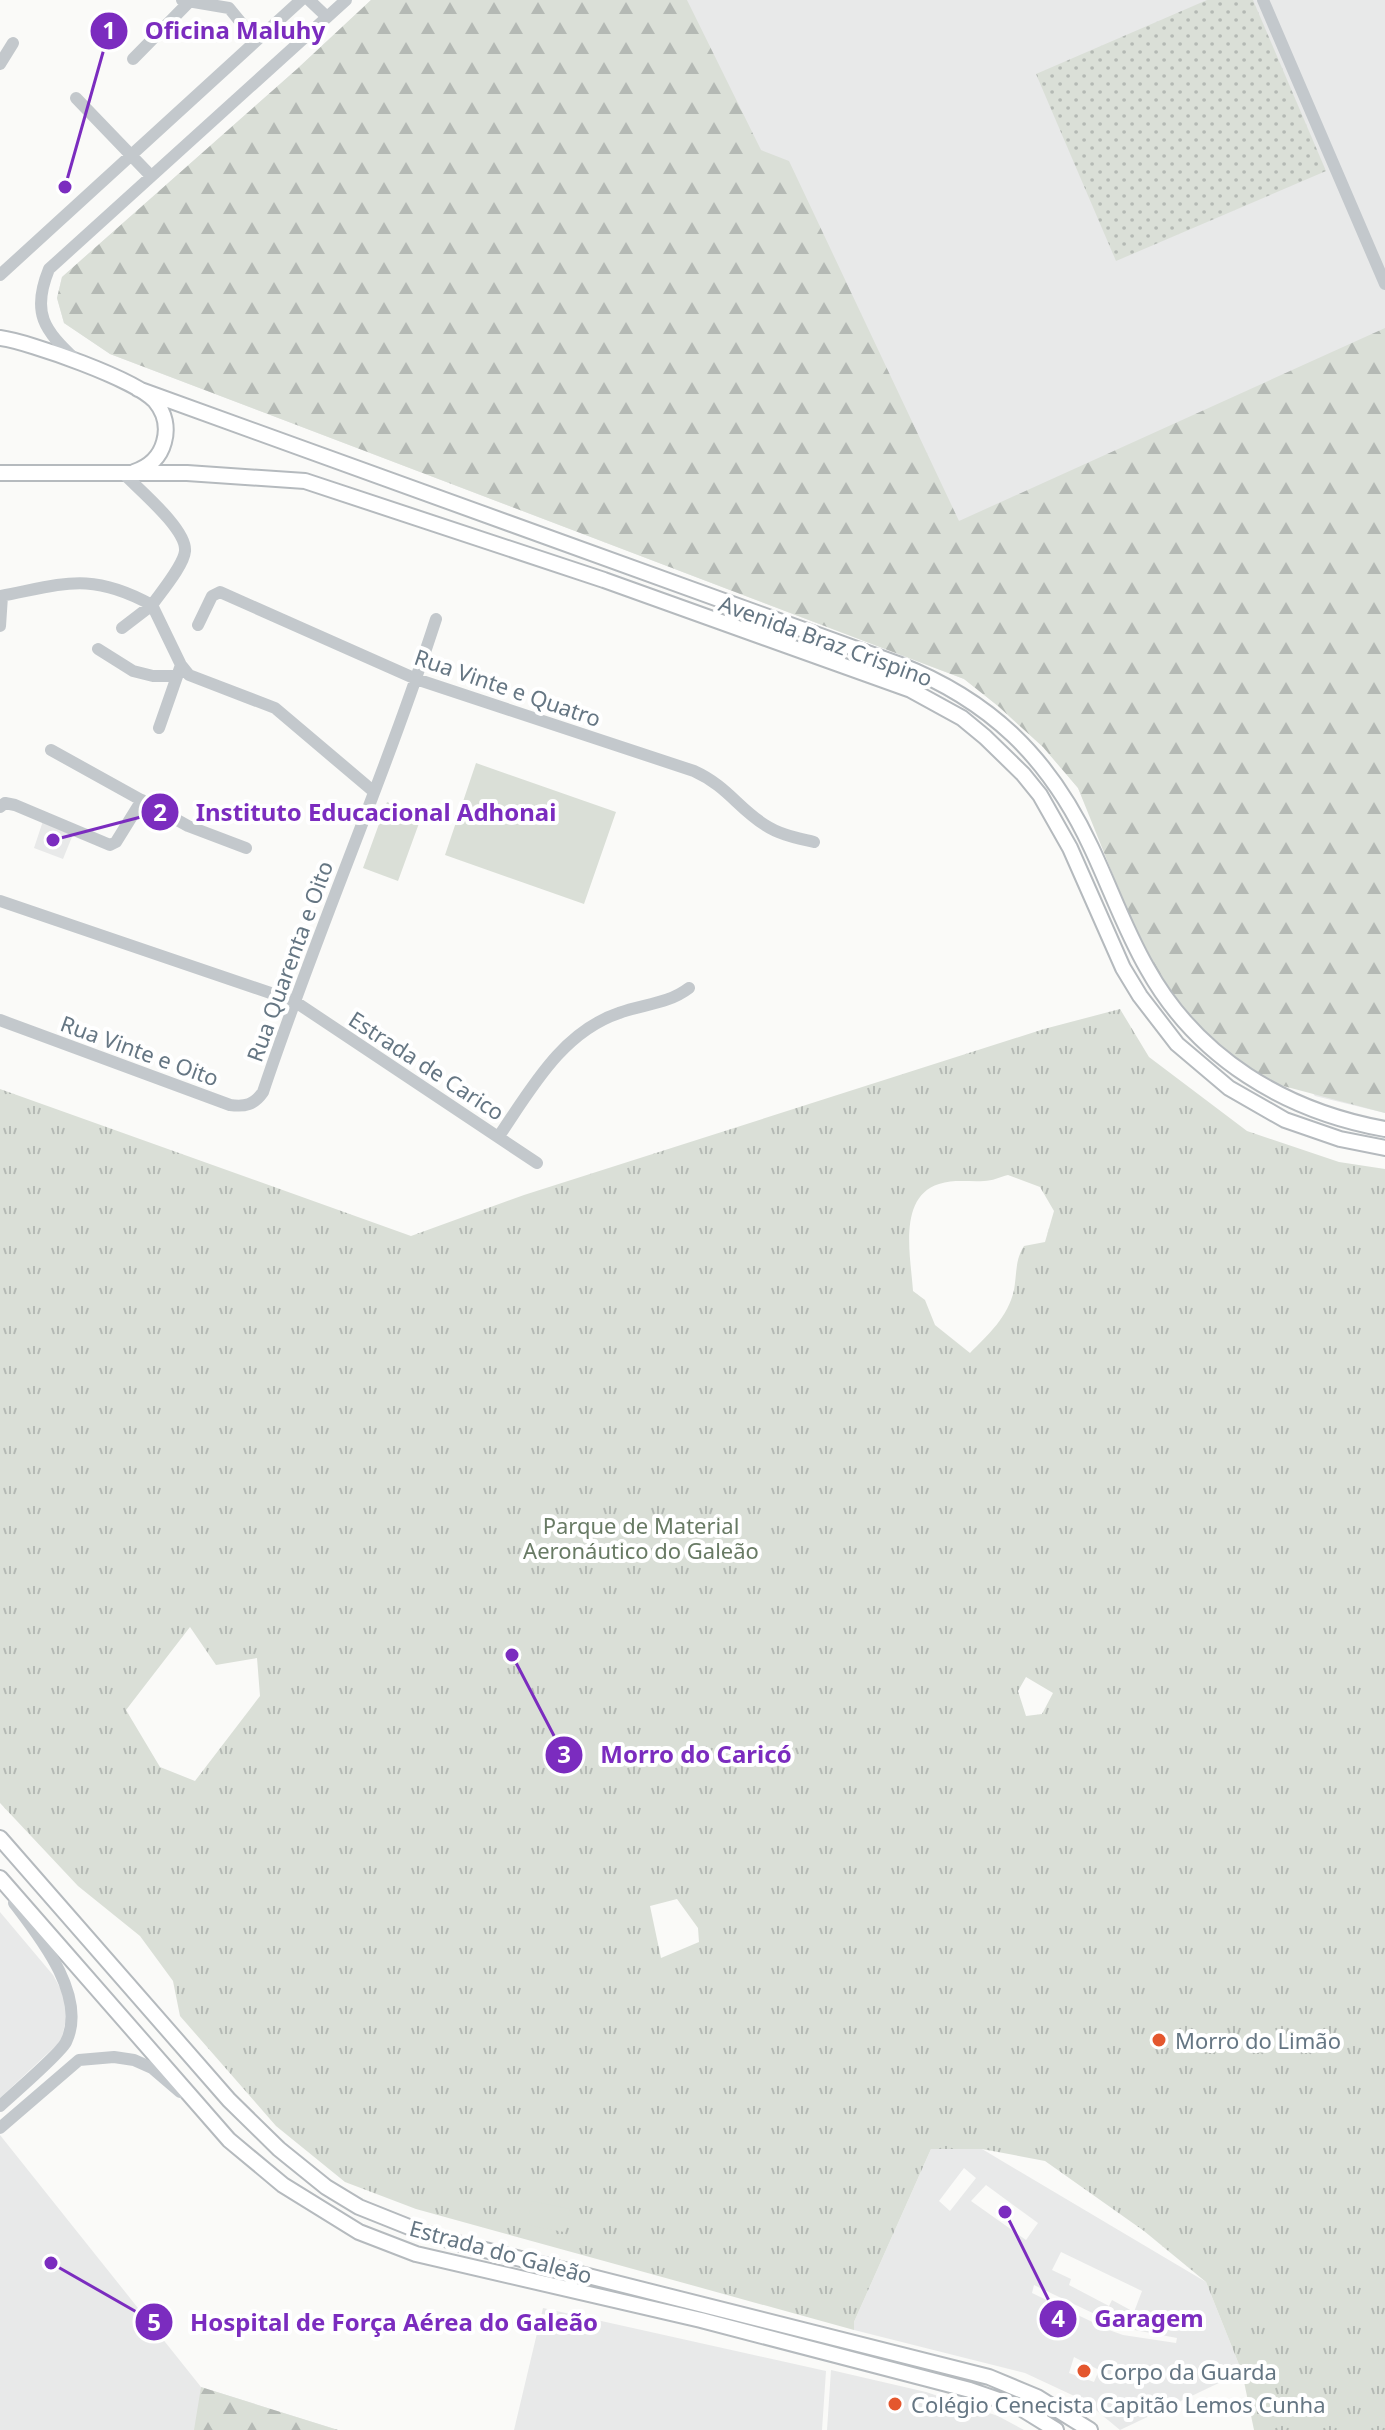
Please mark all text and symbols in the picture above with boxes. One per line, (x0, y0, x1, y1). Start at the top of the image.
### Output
callout: Oficina Maluhy (89, 7, 341, 55)
text: 1 (102, 13, 116, 46)
text: Oficina Maluhy (145, 13, 325, 46)
street label: Avenida Braz Crispino (715, 587, 937, 693)
street label: Rua Vinte e Quatro (411, 641, 605, 733)
callout: Instituto Educacional Adhonai (140, 788, 572, 836)
text: 2 (153, 795, 167, 828)
text: Instituto Educacional Adhonai (196, 795, 556, 828)
street label: Rua Quarenta e Oito (239, 857, 339, 1065)
street label: Estrada de Carico (343, 1003, 511, 1127)
street label: Rua Vinte e Oito (57, 1007, 223, 1093)
park label: Parque de Material Aeronáutico do Galeão (523, 1510, 759, 1565)
callout: Morro do Caricó (544, 1731, 807, 1779)
text: 3 (557, 1737, 571, 1770)
text: Morro do Caricó (600, 1737, 792, 1770)
place label: Morro do Limão (1175, 2025, 1341, 2055)
marker: Morro do Limão (1150, 2031, 1168, 2049)
street label: Estrada do Galeão (406, 2212, 596, 2290)
callout: Garagem (1038, 2295, 1220, 2343)
callout: Hospital de Força Aérea do Galeão (134, 2298, 614, 2346)
text: 4 (1051, 2301, 1065, 2334)
text: Garagem (1094, 2301, 1204, 2334)
text: 5 (147, 2305, 161, 2338)
text: Hospital de Força Aérea do Galeão (190, 2305, 598, 2338)
place label: Corpo da Guarda (1100, 2356, 1277, 2386)
marker: Corpo da Guarda (1075, 2362, 1093, 2380)
place label: Colégio Cenecista Capitão Lemos Cunha (911, 2389, 1326, 2419)
marker: Colégio Cenecista Capitão Lemos Cunha (886, 2395, 904, 2413)

